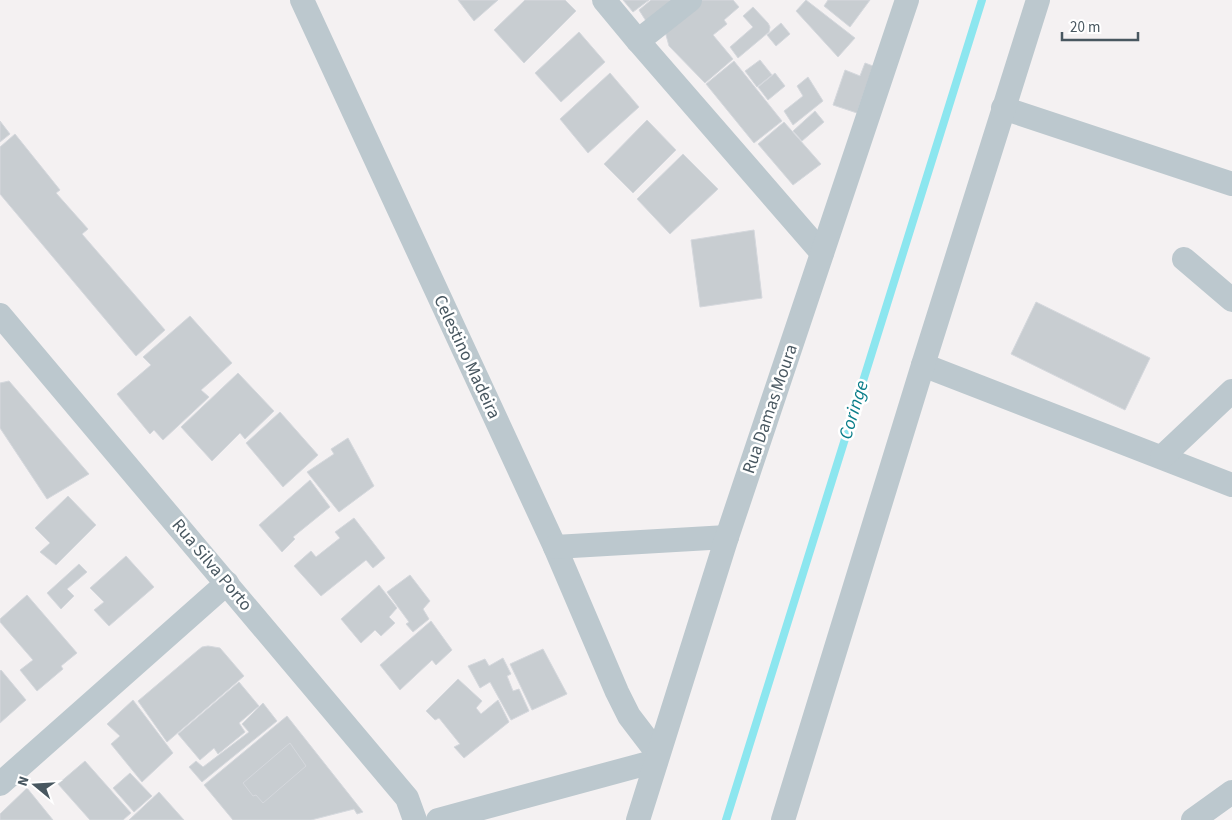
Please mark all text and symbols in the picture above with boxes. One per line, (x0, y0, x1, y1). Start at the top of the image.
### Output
scale bar (1062, 10, 1138, 42)
text: 20 m (1070, 17, 1100, 38)
street label: Celestino Madeira (427, 291, 507, 423)
street label: Rua Damas Moura (736, 341, 804, 477)
water label: Coringe (832, 377, 876, 443)
street label: Rua Silva Porto (166, 514, 258, 616)
north arrow (10, 760, 60, 810)
text: N (13, 774, 35, 789)

